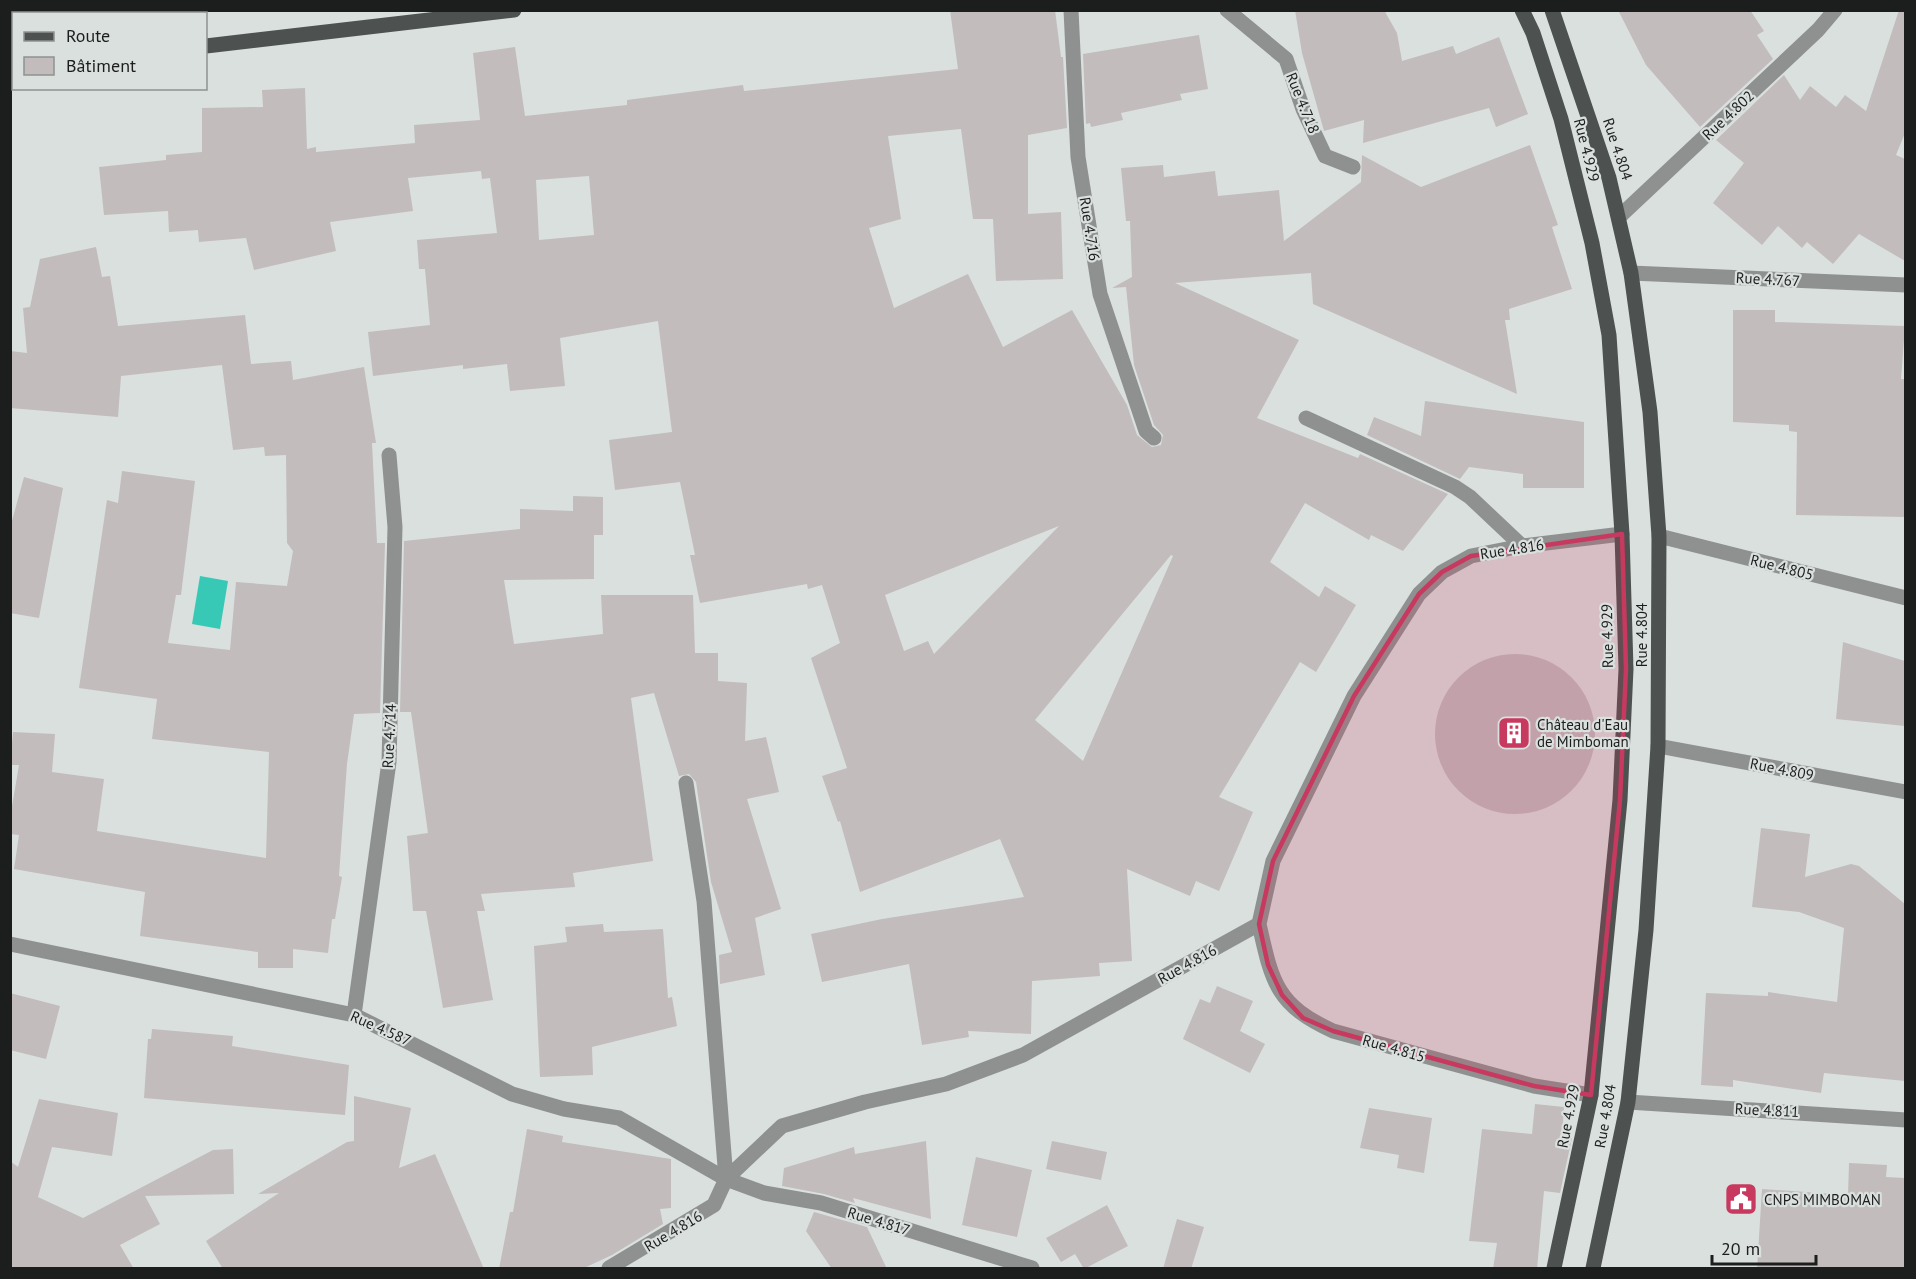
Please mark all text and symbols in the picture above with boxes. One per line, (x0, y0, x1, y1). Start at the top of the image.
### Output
legend (12, 12, 207, 90)
text: Route (66, 24, 110, 47)
text: Bâtiment (66, 54, 136, 77)
street label: Rue 4.718 (1282, 70, 1324, 136)
street label: Rue 4.802 (1698, 86, 1758, 144)
street label: Rue 4.804 (1599, 115, 1637, 183)
street label: Rue 4.929 (1570, 116, 1604, 184)
street label: Rue 4.716 (1076, 196, 1104, 262)
street label: Rue 4.767 (1735, 268, 1801, 290)
street label: Rue 4.816 (1479, 535, 1545, 563)
street label: Rue 4.805 (1748, 550, 1816, 584)
street label: Rue 4.804 (1632, 603, 1651, 667)
street label: Rue 4.929 (1597, 604, 1617, 668)
street label: Rue 4.714 (378, 703, 400, 769)
building icon: Château d'Eau de Mimboman (1496, 715, 1532, 751)
place label: Château d'Eau de Mimboman (1537, 715, 1629, 751)
street label: Rue 4.809 (1749, 754, 1815, 784)
street label: Rue 4.816 (1154, 940, 1220, 988)
street label: Rue 4.587 (348, 1006, 414, 1050)
street label: Rue 4.815 (1360, 1030, 1428, 1066)
street label: Rue 4.929 (1553, 1083, 1583, 1149)
street label: Rue 4.804 (1590, 1083, 1620, 1149)
street label: Rue 4.811 (1734, 1099, 1800, 1121)
public building icon: CNPS MIMBOMAN (1723, 1181, 1759, 1217)
place label: CNPS MIMBOMAN (1764, 1190, 1881, 1209)
street label: Rue 4.817 (845, 1202, 913, 1240)
street label: Rue 4.816 (641, 1206, 705, 1256)
scale bar (1712, 1228, 1816, 1266)
text: 20 m (1721, 1237, 1760, 1260)

